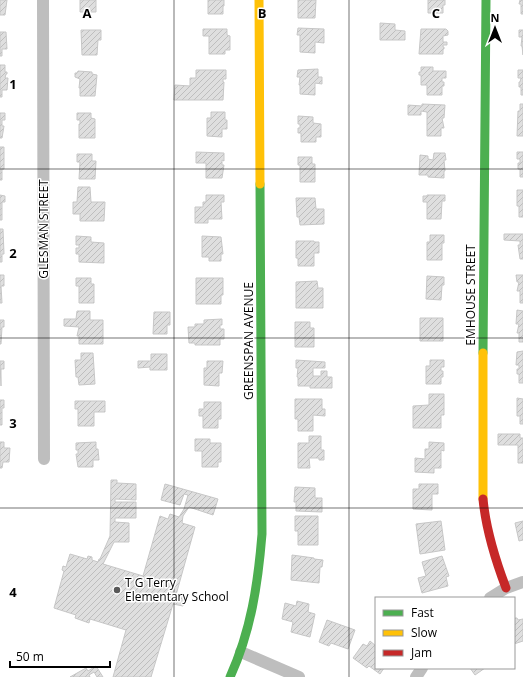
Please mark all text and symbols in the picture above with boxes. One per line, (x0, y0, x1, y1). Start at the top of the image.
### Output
text: A (83, 4, 92, 22)
text: B (258, 4, 267, 22)
text: C (432, 4, 440, 22)
north arrow (475, 8, 515, 48)
text: N (491, 10, 499, 25)
text: 1 (9, 75, 17, 93)
street label: GLESMAN STREET (35, 179, 52, 279)
text: 2 (9, 244, 17, 262)
street label: EMHOUSE STREET (462, 244, 479, 346)
street label: GREENSPAN AVENUE (240, 282, 257, 400)
text: 3 (9, 414, 17, 432)
place label: T G Terry Elementary School (125, 574, 229, 605)
text: 4 (9, 583, 17, 601)
marker: T G Terry Elementary School (112, 585, 122, 595)
legend (375, 597, 515, 669)
text: Fast (411, 604, 434, 621)
text: Slow (411, 624, 438, 641)
scale bar (10, 643, 110, 669)
text: Jam (410, 644, 432, 661)
text: 50 m (16, 648, 44, 665)

